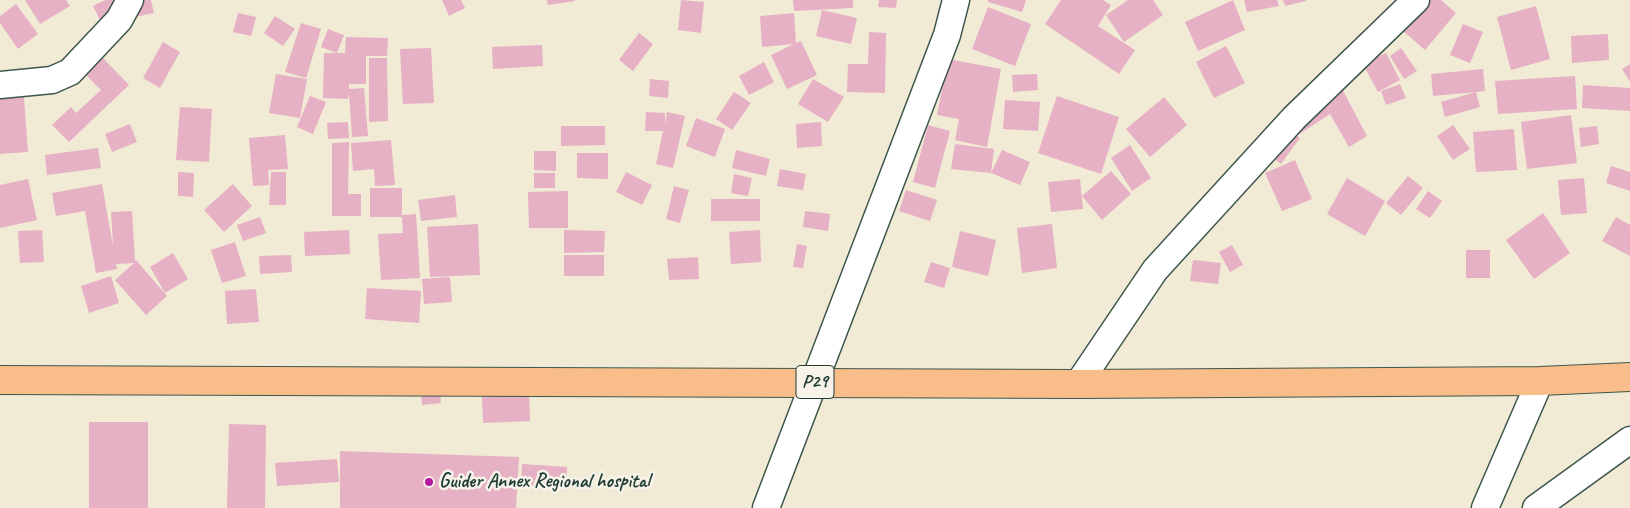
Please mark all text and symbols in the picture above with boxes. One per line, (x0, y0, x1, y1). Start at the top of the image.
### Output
road number: P29 (796, 366, 834, 398)
place label: Guider Annex Regional hospital (439, 470, 650, 494)
marker: Guider Annex Regional hospital (423, 476, 435, 488)

